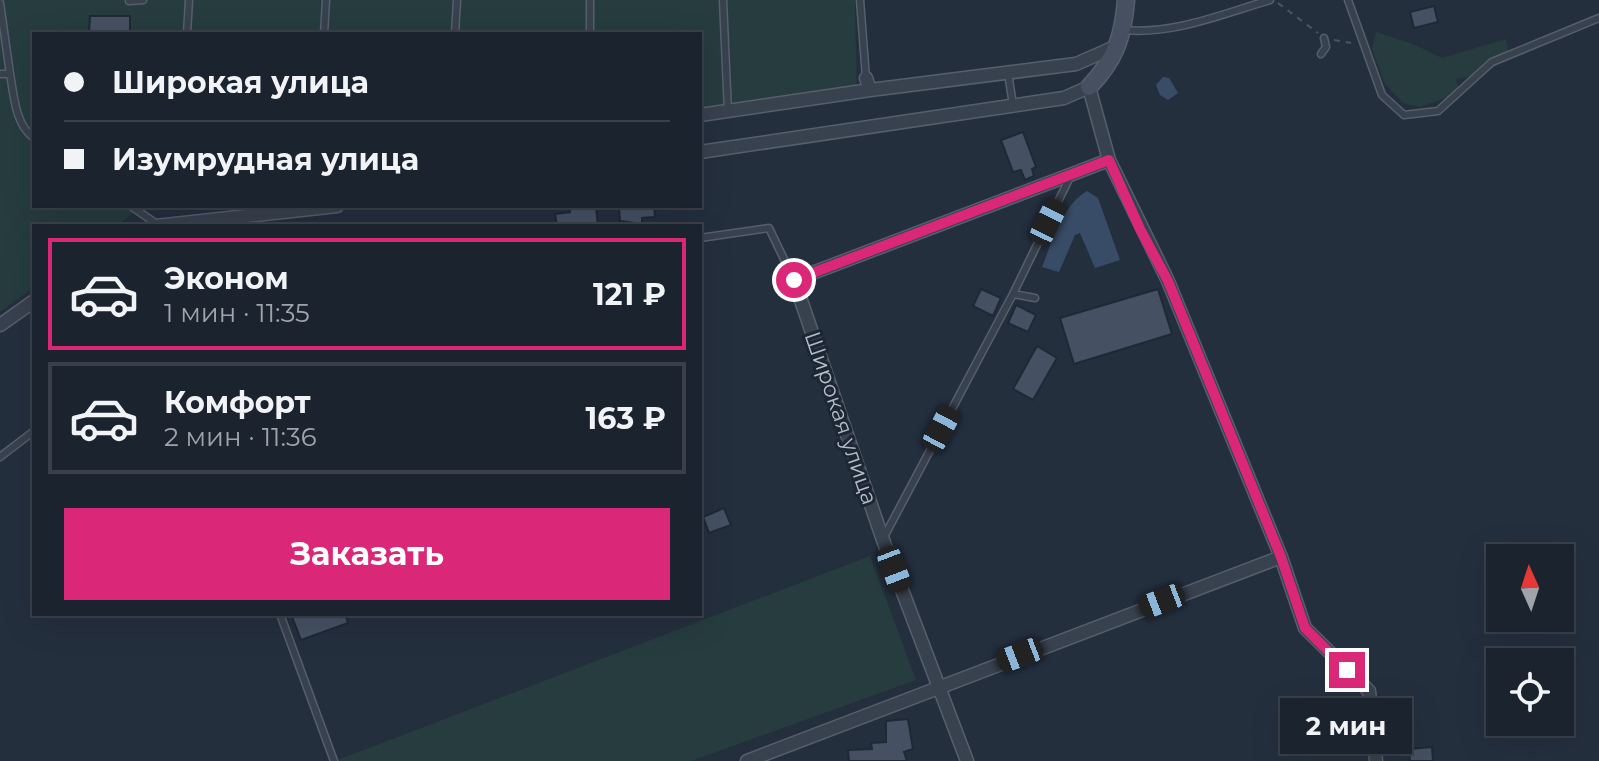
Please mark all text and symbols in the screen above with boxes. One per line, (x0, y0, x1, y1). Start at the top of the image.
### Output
text: Широкая улица (112, 64, 369, 101)
text: Изумрудная улица (112, 141, 419, 178)
car (1027, 195, 1069, 249)
icon: car (68, 258, 140, 330)
text: Эконом (164, 260, 289, 297)
route start (776, 262, 812, 298)
text: 121 ₽ (593, 276, 666, 313)
text: 1 мин · 11:35 (164, 297, 310, 329)
street label: Широкая улица (799, 328, 883, 508)
icon: car (68, 382, 140, 454)
text: Комфорт (164, 384, 311, 421)
text: 163 ₽ (586, 400, 666, 437)
car (919, 402, 963, 456)
text: 2 мин · 11:36 (164, 421, 317, 453)
button: Заказать (64, 508, 670, 600)
car (874, 542, 914, 596)
north arrow (1486, 544, 1574, 632)
map controls (1486, 544, 1574, 736)
car (1135, 581, 1189, 621)
car (993, 635, 1047, 675)
button: locate (1486, 648, 1574, 736)
route end (1329, 652, 1365, 688)
callout: 2 мин (1281, 698, 1413, 754)
text: 2 мин (1306, 710, 1386, 742)

